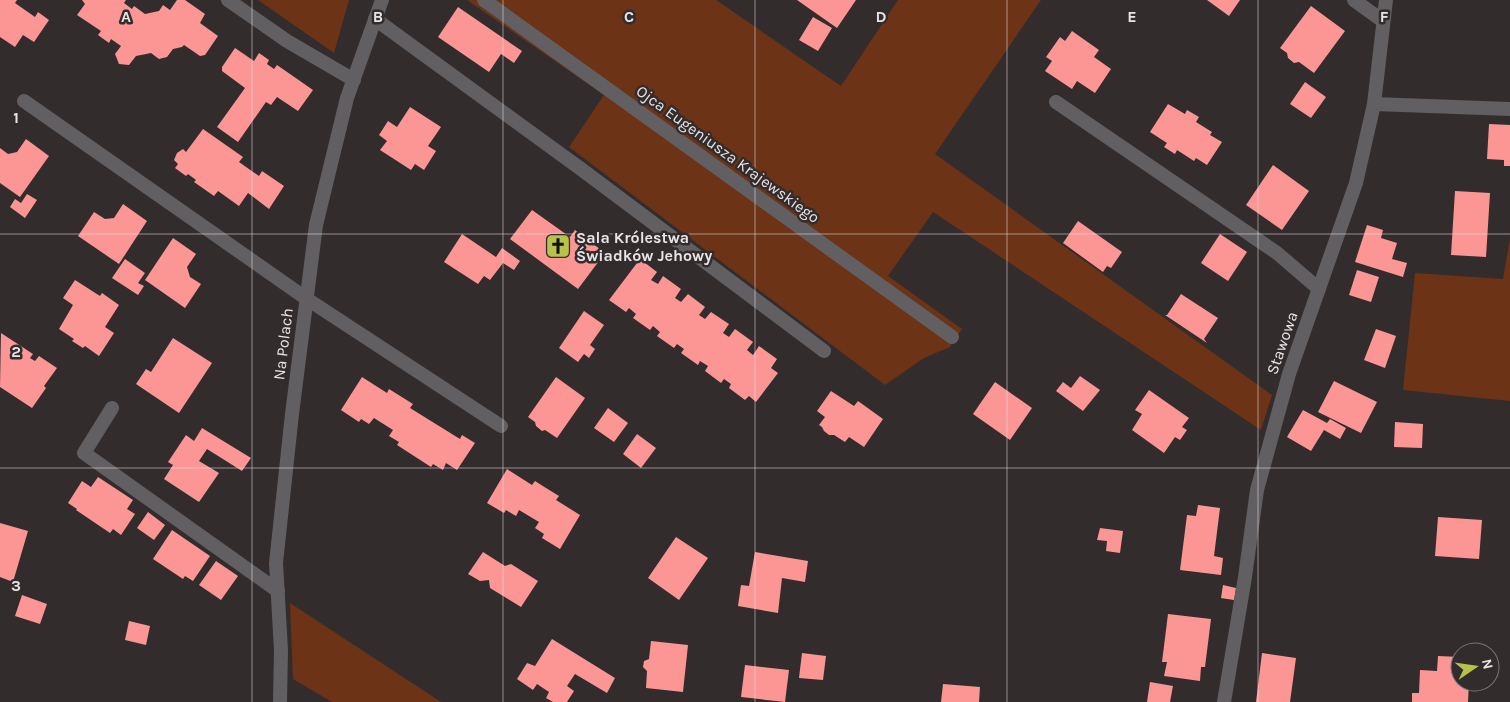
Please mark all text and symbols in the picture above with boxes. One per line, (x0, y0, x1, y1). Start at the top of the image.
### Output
text: A (121, 7, 131, 26)
text: B (373, 7, 383, 26)
text: C (624, 7, 634, 26)
text: D (876, 7, 887, 26)
text: E (1127, 7, 1137, 26)
text: F (1380, 7, 1389, 26)
street label: Ojca Eugeniusza Krajewskiego (633, 81, 823, 227)
text: 1 (13, 108, 19, 127)
place label: Sala Królestwa Świadków Jehowy (576, 228, 712, 265)
church icon: Sala Królestwa Świadków Jehowy (545, 233, 571, 259)
street label: Na Polach (269, 307, 297, 381)
street label: Stawowa (1262, 309, 1302, 377)
text: 2 (11, 342, 21, 361)
text: 3 (11, 576, 21, 595)
north arrow (1450, 642, 1500, 692)
text: N (1478, 657, 1497, 671)

